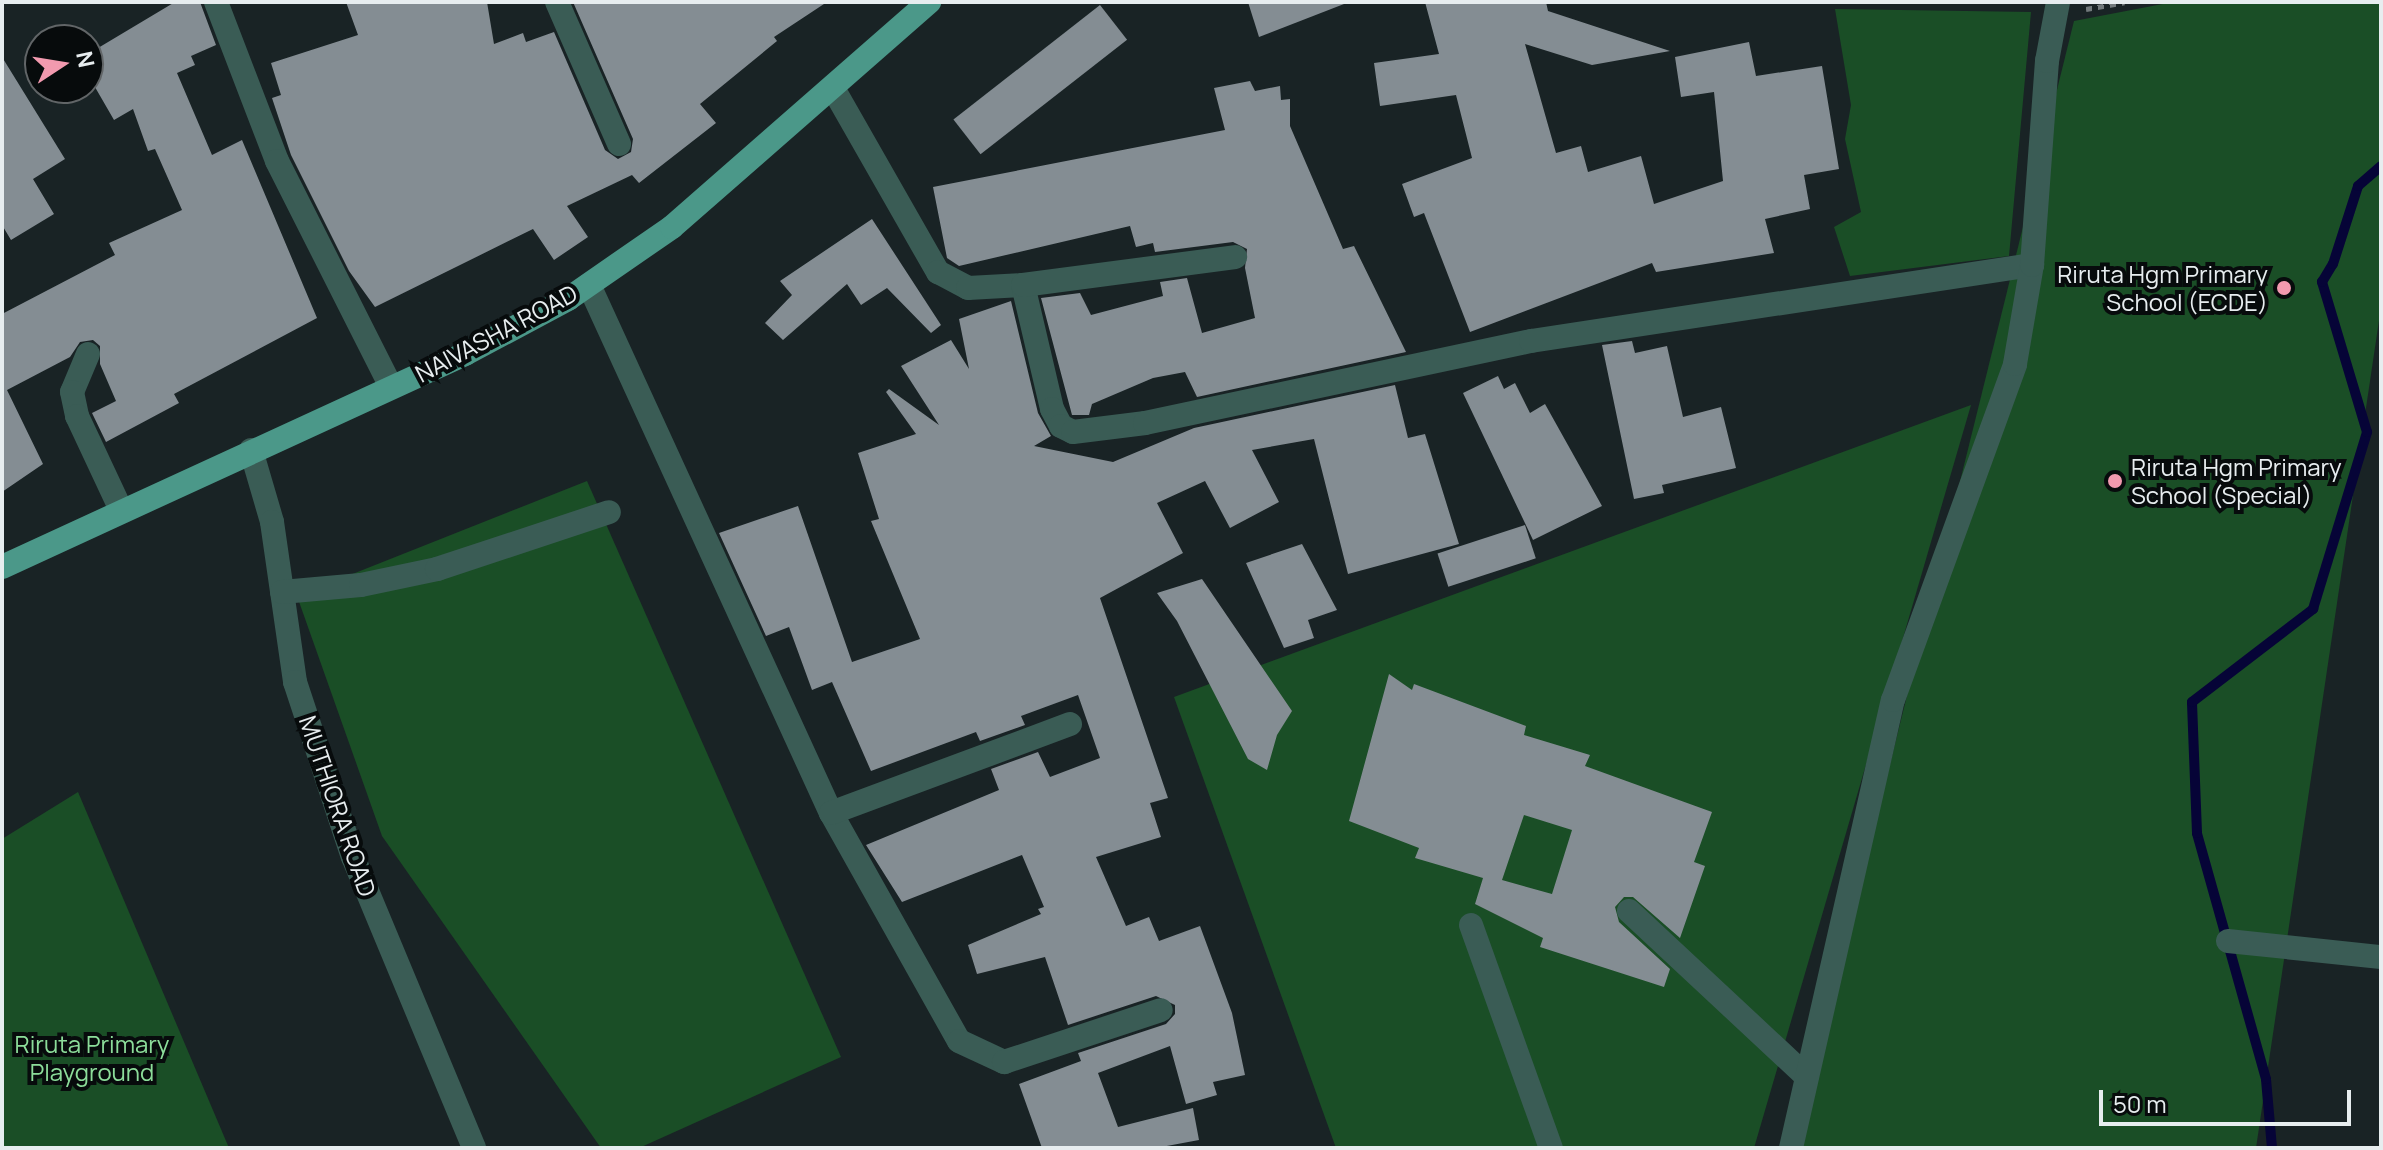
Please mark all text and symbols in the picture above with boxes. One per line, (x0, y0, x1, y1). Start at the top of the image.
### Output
north arrow (24, 24, 104, 104)
text: N (69, 49, 102, 70)
place label: Riruta Hgm Primary School (ECDE) (2057, 260, 2268, 316)
street label: NAIVASHA ROAD (410, 278, 582, 388)
marker: Riruta Hgm Primary School (ECDE) (2275, 279, 2293, 297)
place label: Riruta Hgm Primary School (Special) (2131, 453, 2342, 509)
marker: Riruta Hgm Primary School (Special) (2106, 472, 2124, 490)
street label: MUTHIORA ROAD (294, 712, 382, 900)
park label: Riruta Primary Playground (15, 1030, 169, 1086)
scale bar (2103, 1074, 2355, 1124)
text: 50 m (2113, 1087, 2167, 1120)

